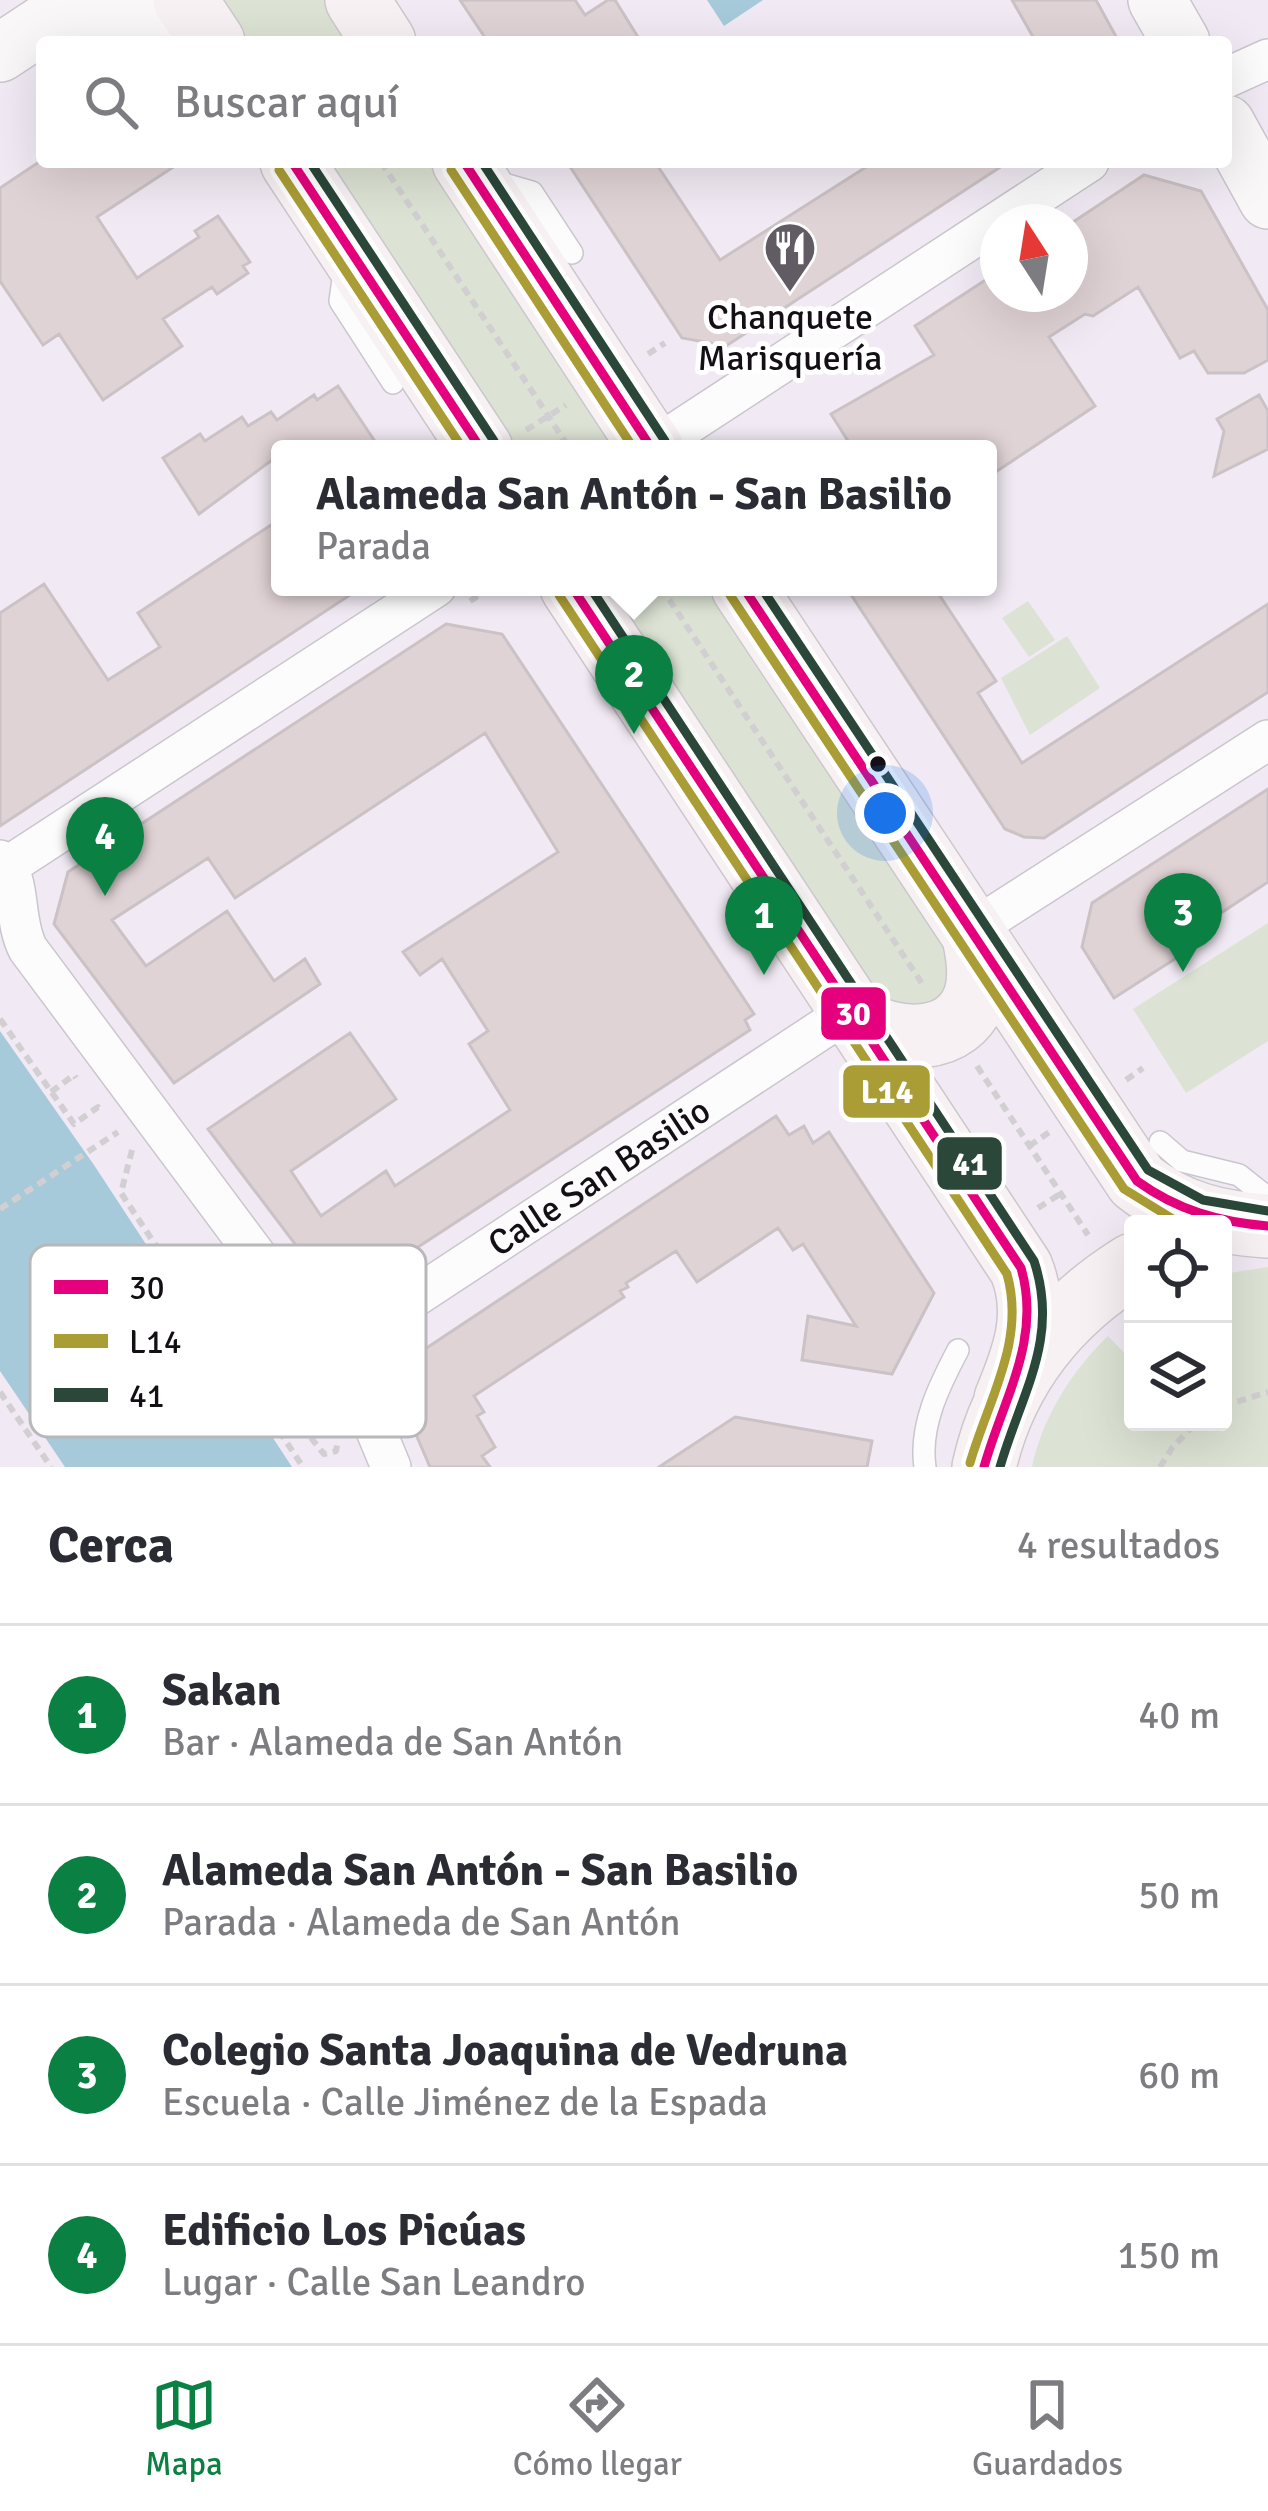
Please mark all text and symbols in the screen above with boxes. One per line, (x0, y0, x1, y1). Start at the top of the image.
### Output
search box (36, 36, 1232, 168)
icon: search (78, 69, 144, 135)
text: Buscar aquí (174, 75, 399, 130)
north arrow (980, 204, 1088, 312)
restaurant icon: Chanquete Marisquería (762, 220, 818, 294)
place label: Chanquete Marisquería (697, 295, 883, 381)
popup (271, 440, 997, 596)
text: Alameda San Antón - San Basilio (316, 467, 952, 522)
text: Parada (316, 522, 431, 570)
pin: 2 (595, 635, 673, 734)
unlabelled marker (867, 753, 889, 775)
your location (855, 783, 915, 843)
pin: 4 (66, 797, 144, 896)
pin: 3 (1144, 873, 1222, 972)
pin: 1 (725, 876, 803, 975)
line badge: 30 (819, 985, 888, 1042)
text: 30 (835, 994, 871, 1035)
line badge: L14 (841, 1063, 932, 1120)
text: L14 (861, 1072, 913, 1113)
street label: Calle San Basilio (480, 1088, 719, 1267)
line badge: 41 (935, 1135, 1004, 1192)
text: 41 (952, 1144, 988, 1185)
map controls (1124, 1215, 1232, 1431)
button: locate (1124, 1215, 1232, 1323)
legend (30, 1245, 426, 1437)
text: 30 (129, 1268, 165, 1309)
text: L14 (129, 1322, 182, 1363)
button: layers (1124, 1323, 1232, 1431)
text: 41 (129, 1376, 165, 1417)
text: Cerca (48, 1514, 174, 1577)
text: 4 resultados (1017, 1521, 1220, 1569)
text: Sakan (162, 1663, 281, 1718)
text: 1 (76, 1691, 98, 1739)
text: 40 m (1138, 1691, 1220, 1739)
text: Bar · Alameda de San Antón (162, 1718, 623, 1766)
text: Alameda San Antón - San Basilio (162, 1843, 798, 1898)
text: 2 (76, 1871, 98, 1919)
text: 50 m (1138, 1871, 1220, 1919)
text: Parada · Alameda de San Antón (162, 1898, 681, 1946)
text: Colegio Santa Joaquina de Vedruna (162, 2023, 848, 2078)
text: 3 (76, 2051, 98, 2099)
text: 60 m (1138, 2051, 1220, 2099)
text: Escuela · Calle Jiménez de la Espada (162, 2078, 768, 2126)
text: Edificio Los Picúas (162, 2203, 526, 2258)
text: 4 (76, 2231, 98, 2279)
text: 150 m (1117, 2231, 1220, 2279)
text: Lugar · Calle San Leandro (162, 2258, 586, 2306)
tab: Mapa (145, 2372, 223, 2485)
tab: Cómo llegar (513, 2372, 682, 2485)
tab: Guardados (972, 2372, 1123, 2485)

